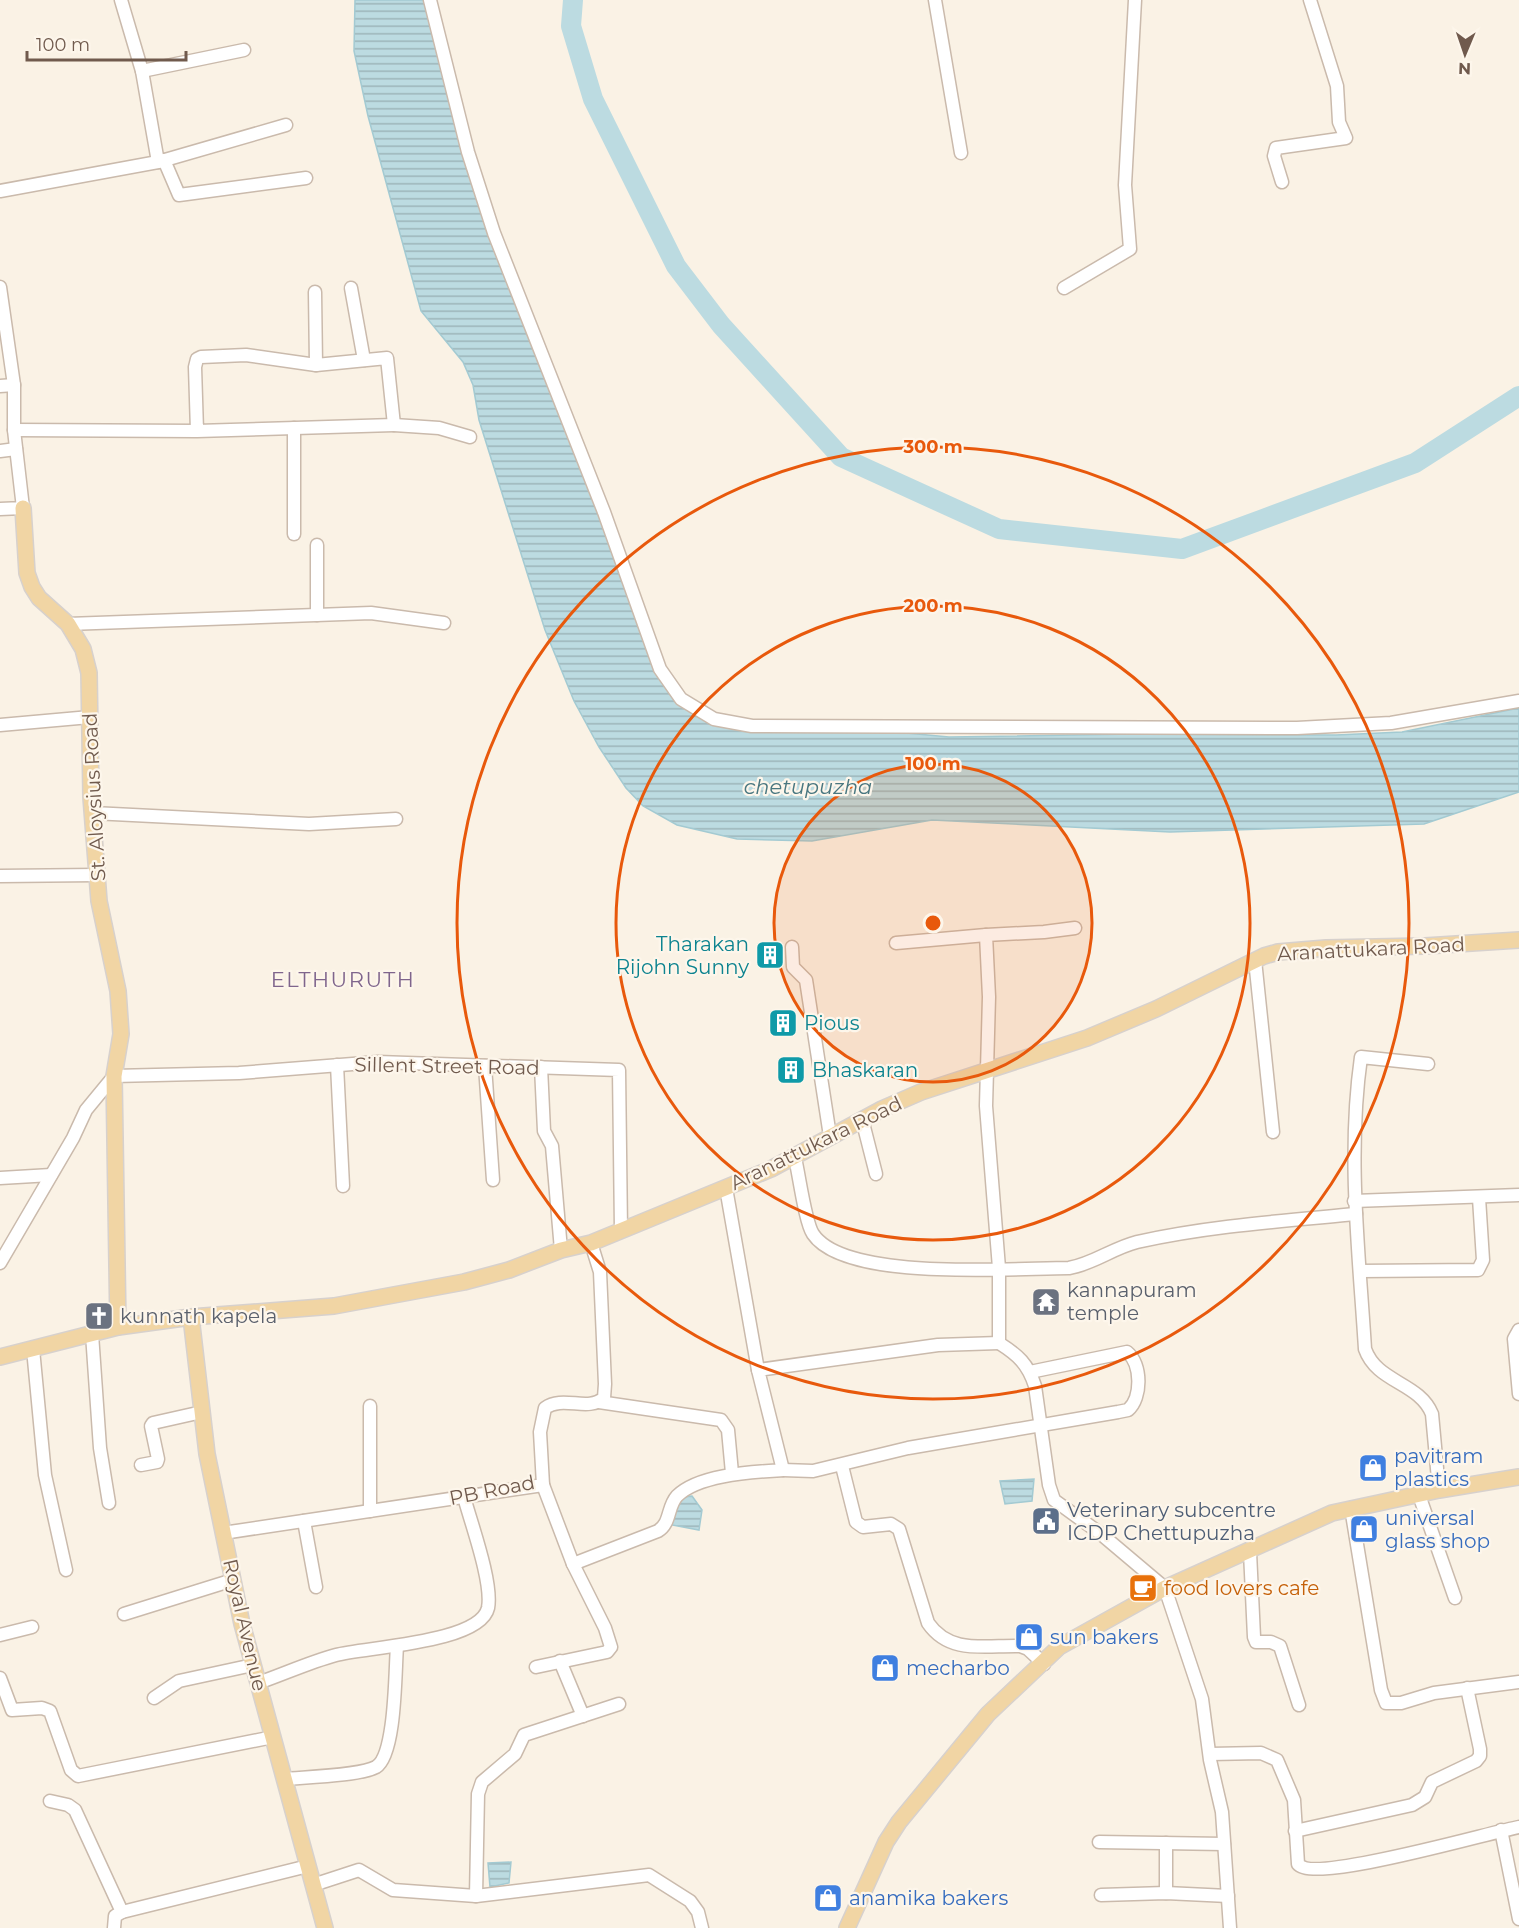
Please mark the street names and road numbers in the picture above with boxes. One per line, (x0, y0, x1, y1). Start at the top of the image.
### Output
street label: St. Aloysius Road (78, 712, 110, 882)
street label: Aranattukara Road (1276, 932, 1466, 966)
street label: Sillent Street Road (354, 1052, 540, 1080)
street label: Aranattukara Road (726, 1091, 906, 1195)
street label: PB Road (447, 1470, 537, 1510)
street label: Royal Avenue (218, 1557, 272, 1693)

